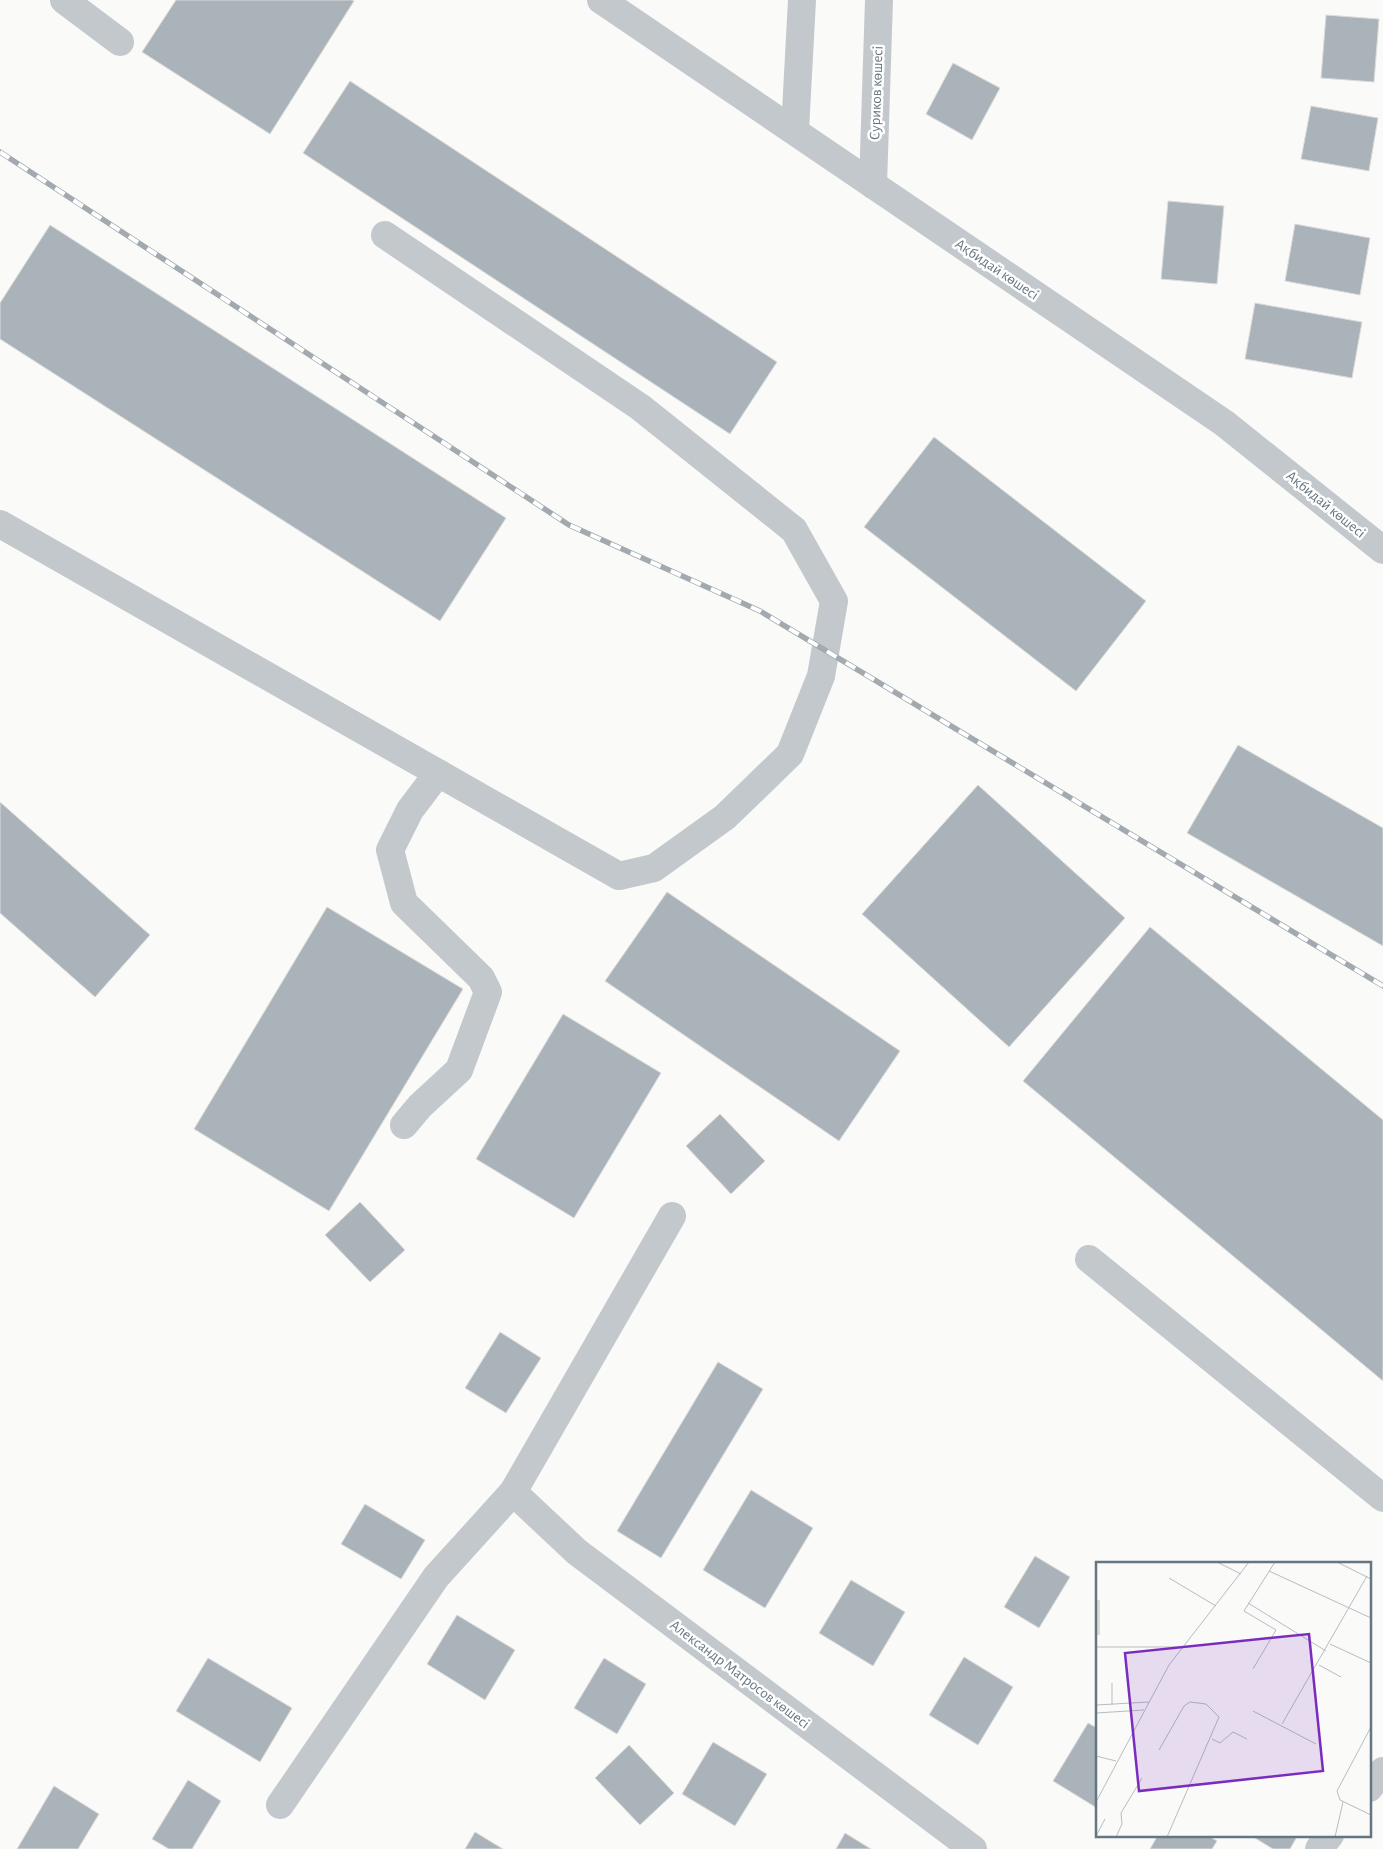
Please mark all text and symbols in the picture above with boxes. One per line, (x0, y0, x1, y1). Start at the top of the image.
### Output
street label: Суриков көшесі (867, 46, 886, 140)
street label: Ақбидай көшесі (952, 236, 1041, 303)
street label: Ақбидай көшесі (1283, 468, 1368, 541)
inset map (1096, 1562, 1370, 1836)
street label: Александр Матросов көшесі (667, 1617, 812, 1732)

